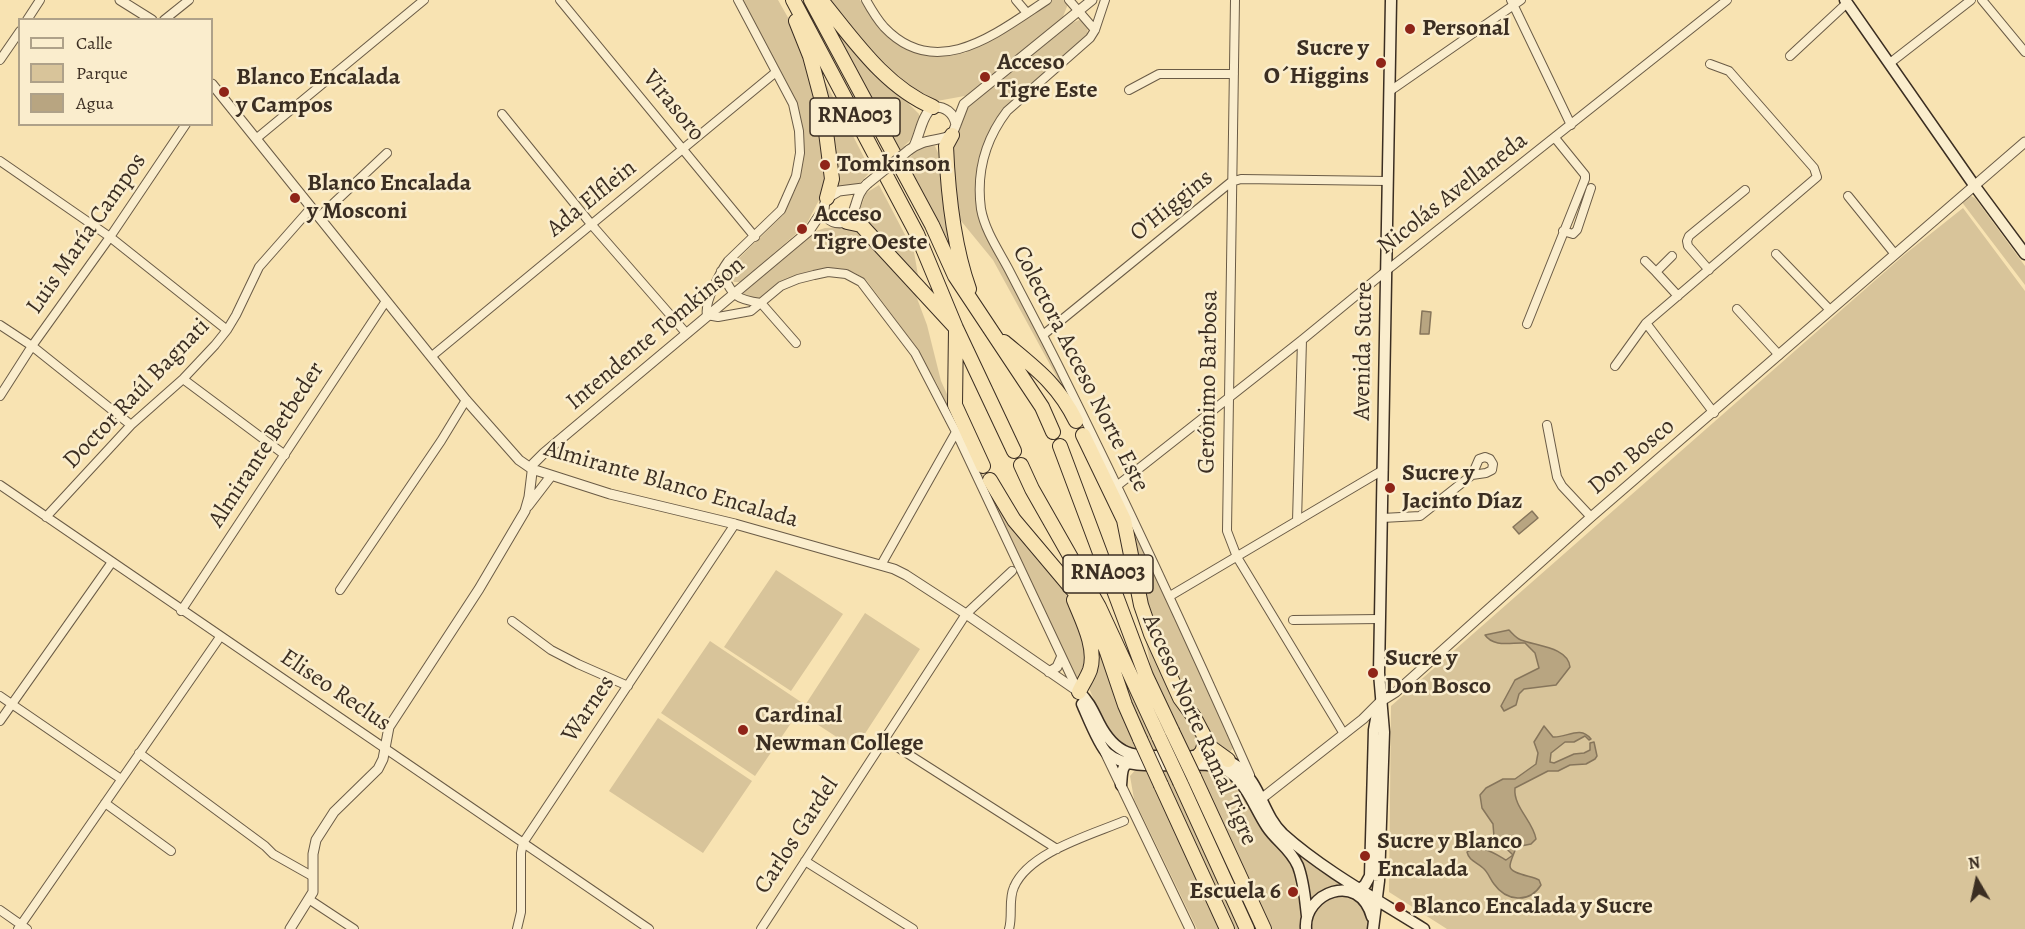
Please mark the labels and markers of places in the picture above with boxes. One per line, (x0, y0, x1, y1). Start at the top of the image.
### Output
place label: Personal (1422, 15, 1510, 43)
marker: Personal (1403, 22, 1417, 36)
place label: Sucre y O´Higgins (1264, 35, 1369, 91)
place label: Acceso Tigre Este (997, 49, 1098, 105)
marker: Sucre y O´Higgins (1374, 56, 1388, 70)
place label: Blanco Encalada y Campos (236, 64, 400, 120)
marker: Acceso Tigre Este (978, 70, 992, 84)
marker: Blanco Encalada y Campos (217, 85, 231, 99)
place label: Tomkinson (837, 151, 951, 179)
marker: Tomkinson (818, 158, 832, 172)
place label: Blanco Encalada y Mosconi (307, 170, 471, 226)
marker: Blanco Encalada y Mosconi (288, 191, 302, 205)
place label: Acceso Tigre Oeste (814, 201, 927, 257)
marker: Acceso Tigre Oeste (795, 222, 809, 236)
place label: Sucre y Jacinto Díaz (1402, 460, 1523, 516)
marker: Sucre y Jacinto Díaz (1383, 481, 1397, 495)
place label: Sucre y Don Bosco (1385, 645, 1491, 701)
marker: Sucre y Don Bosco (1366, 666, 1380, 680)
place label: Cardinal Newman College (755, 702, 924, 758)
marker: Cardinal Newman College (736, 723, 750, 737)
place label: Sucre y Blanco Encalada (1377, 828, 1522, 884)
marker: Sucre y Blanco Encalada (1358, 849, 1372, 863)
place label: Escuela 6 (1189, 878, 1281, 906)
marker: Escuela 6 (1286, 885, 1300, 899)
place label: Blanco Encalada y Sucre (1412, 893, 1653, 921)
marker: Blanco Encalada y Sucre (1393, 900, 1407, 914)

